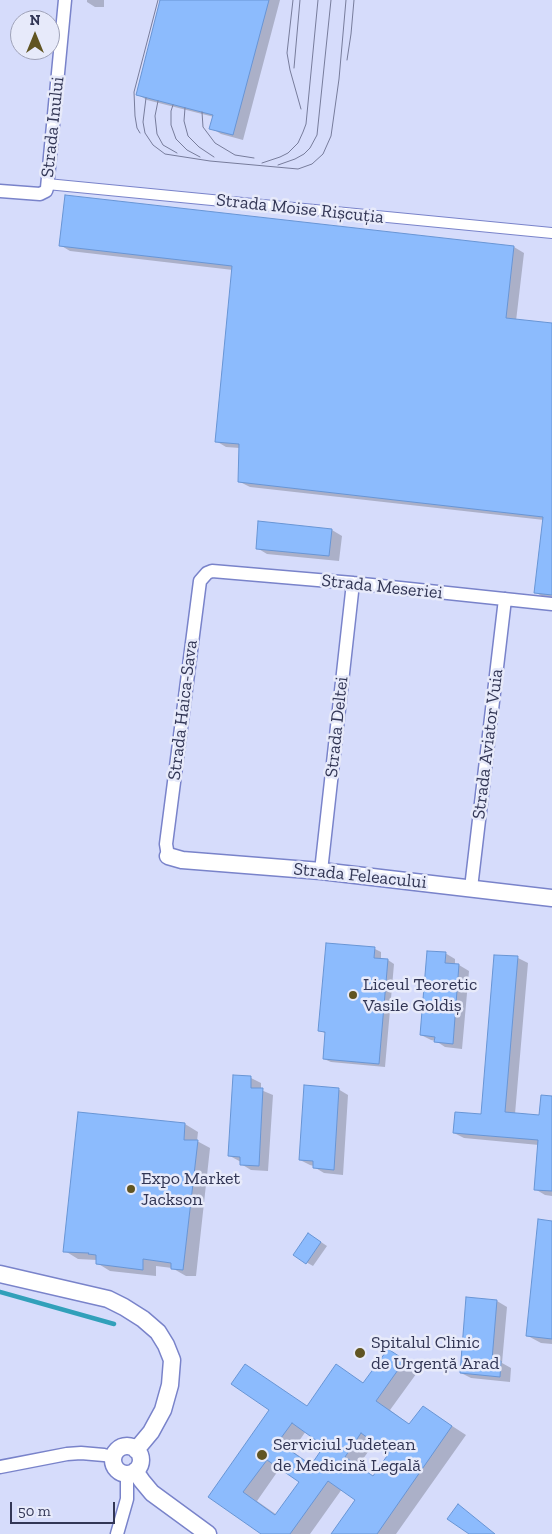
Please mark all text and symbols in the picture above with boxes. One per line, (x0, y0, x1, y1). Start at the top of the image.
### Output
north arrow (10, 10, 60, 60)
text: N (30, 12, 40, 29)
street label: Strada Inului (37, 75, 69, 179)
street label: Strada Moise Rișcuția (215, 189, 385, 229)
street label: Strada Meseriei (320, 570, 444, 604)
street label: Strada Haica-Sava (164, 639, 202, 781)
street label: Strada Aviator Vuia (468, 668, 508, 820)
street label: Strada Deltei (321, 675, 353, 779)
street label: Strada Feleacului (292, 858, 428, 894)
place label: Liceul Teoretic Vasile Goldiș (363, 974, 477, 1016)
marker: Liceul Teoretic Vasile Goldiș (347, 989, 359, 1001)
place label: Expo Market Jackson (141, 1168, 240, 1210)
marker: Expo Market Jackson (125, 1183, 137, 1195)
place label: Spitalul Clinic de Urgență Arad (371, 1332, 499, 1375)
marker: Spitalul Clinic de Urgență Arad (353, 1346, 367, 1360)
place label: Serviciul Județean de Medicină Legală (273, 1434, 421, 1476)
marker: Serviciul Județean de Medicină Legală (255, 1448, 269, 1462)
scale bar (12, 1492, 118, 1524)
text: 50 m (18, 1502, 51, 1520)

